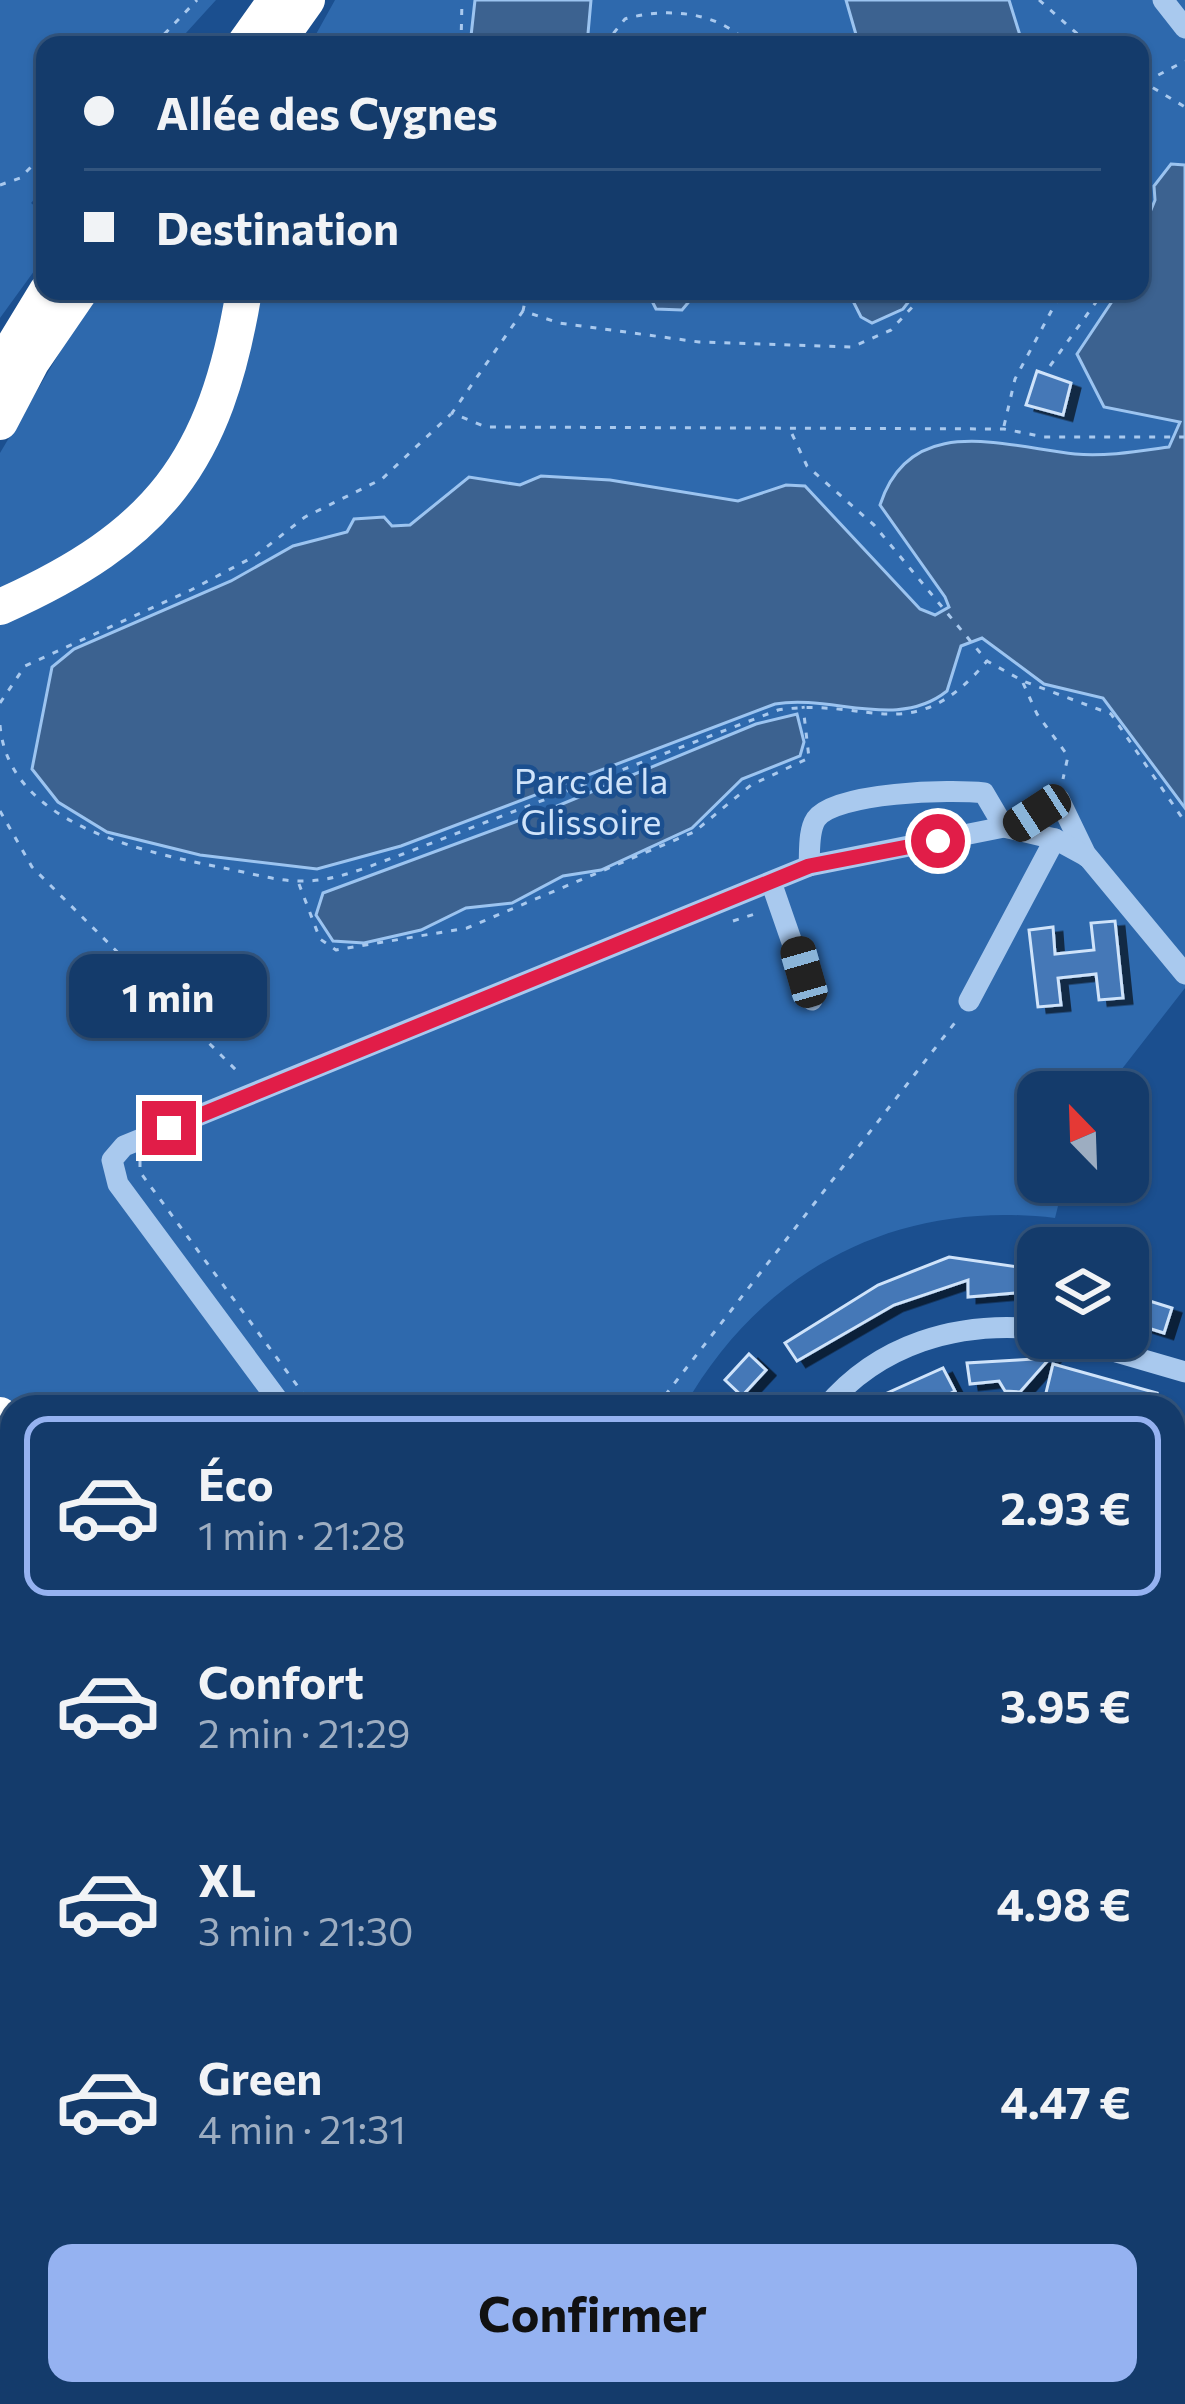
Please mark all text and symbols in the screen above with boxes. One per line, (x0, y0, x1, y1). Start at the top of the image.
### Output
text: Allée des Cygnes (156, 84, 498, 139)
text: Destination (156, 199, 399, 254)
park label: Parc de la Glissoire (514, 757, 668, 842)
car (997, 778, 1077, 848)
route start (911, 814, 965, 868)
car (777, 932, 831, 1012)
callout: 1 min (70, 954, 268, 1038)
text: 1 min (122, 972, 214, 1020)
north arrow (1017, 1071, 1149, 1203)
map controls (1017, 1071, 1149, 1359)
route end (142, 1101, 196, 1155)
button: layers (1017, 1227, 1149, 1359)
icon: car (54, 1452, 162, 1560)
text: Éco (198, 1455, 274, 1510)
text: 2.93 € (1000, 1479, 1131, 1534)
text: 1 min · 21:28 (198, 1510, 405, 1558)
icon: car (54, 1650, 162, 1758)
text: Confort (198, 1653, 364, 1708)
text: 3.95 € (1000, 1677, 1131, 1732)
text: 2 min · 21:29 (198, 1708, 410, 1756)
icon: car (54, 1848, 162, 1956)
text: XL (198, 1851, 256, 1906)
text: 4.98 € (996, 1875, 1131, 1930)
text: 3 min · 21:30 (198, 1906, 413, 1954)
icon: car (54, 2046, 162, 2154)
text: Green (198, 2049, 322, 2104)
text: 4.47 € (1000, 2073, 1131, 2128)
text: 4 min · 21:31 (198, 2104, 406, 2152)
button: Confirmer (48, 2244, 1137, 2382)

